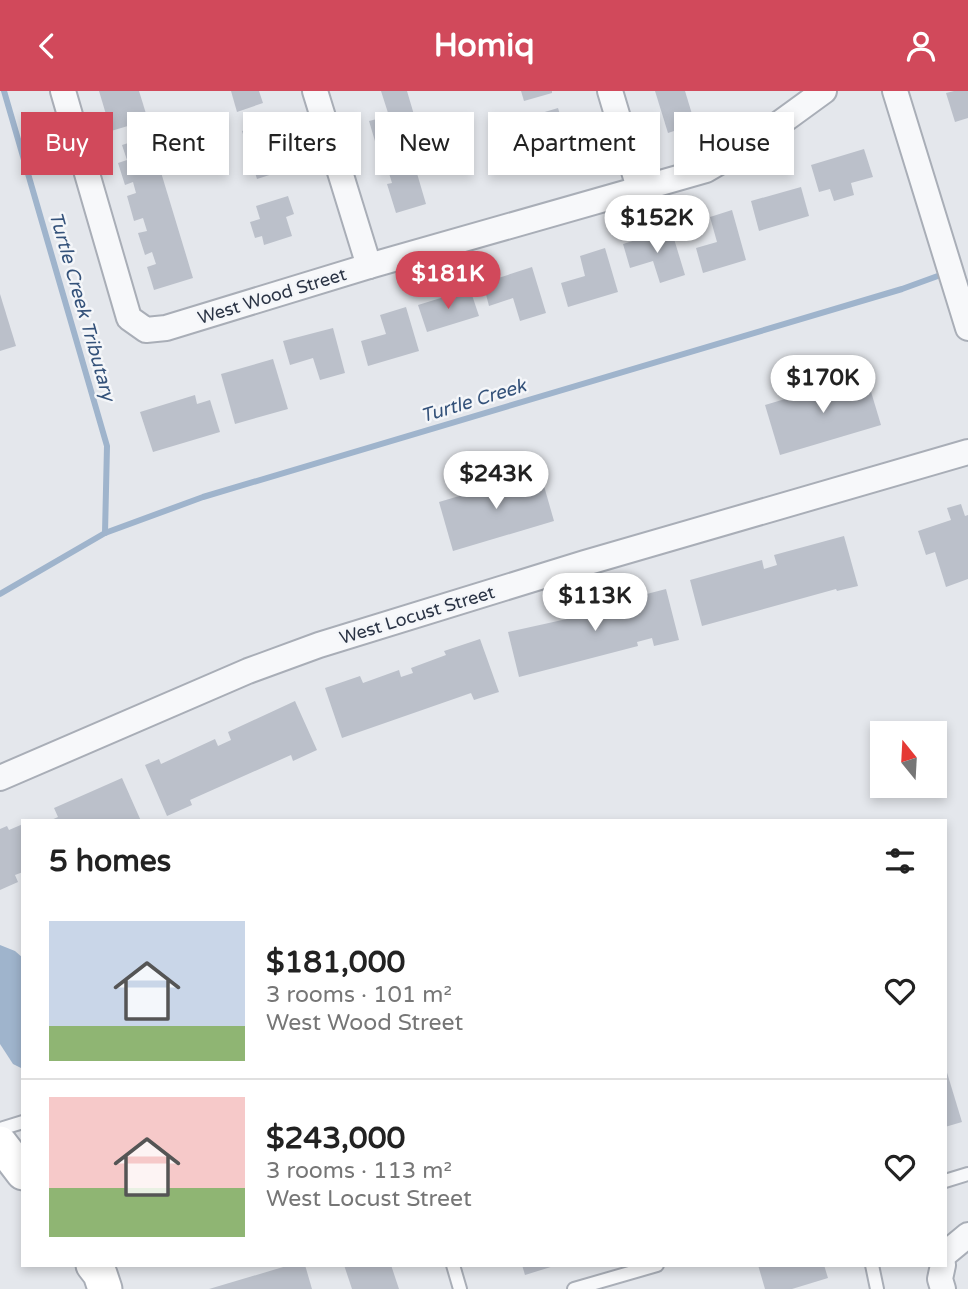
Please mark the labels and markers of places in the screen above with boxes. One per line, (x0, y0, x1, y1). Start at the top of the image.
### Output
pin: $152K (608, 195, 706, 255)
pin: $181K (399, 251, 497, 311)
pin: $170K (774, 355, 872, 415)
pin: $243K (447, 451, 545, 511)
pin: $113K (546, 573, 644, 633)

